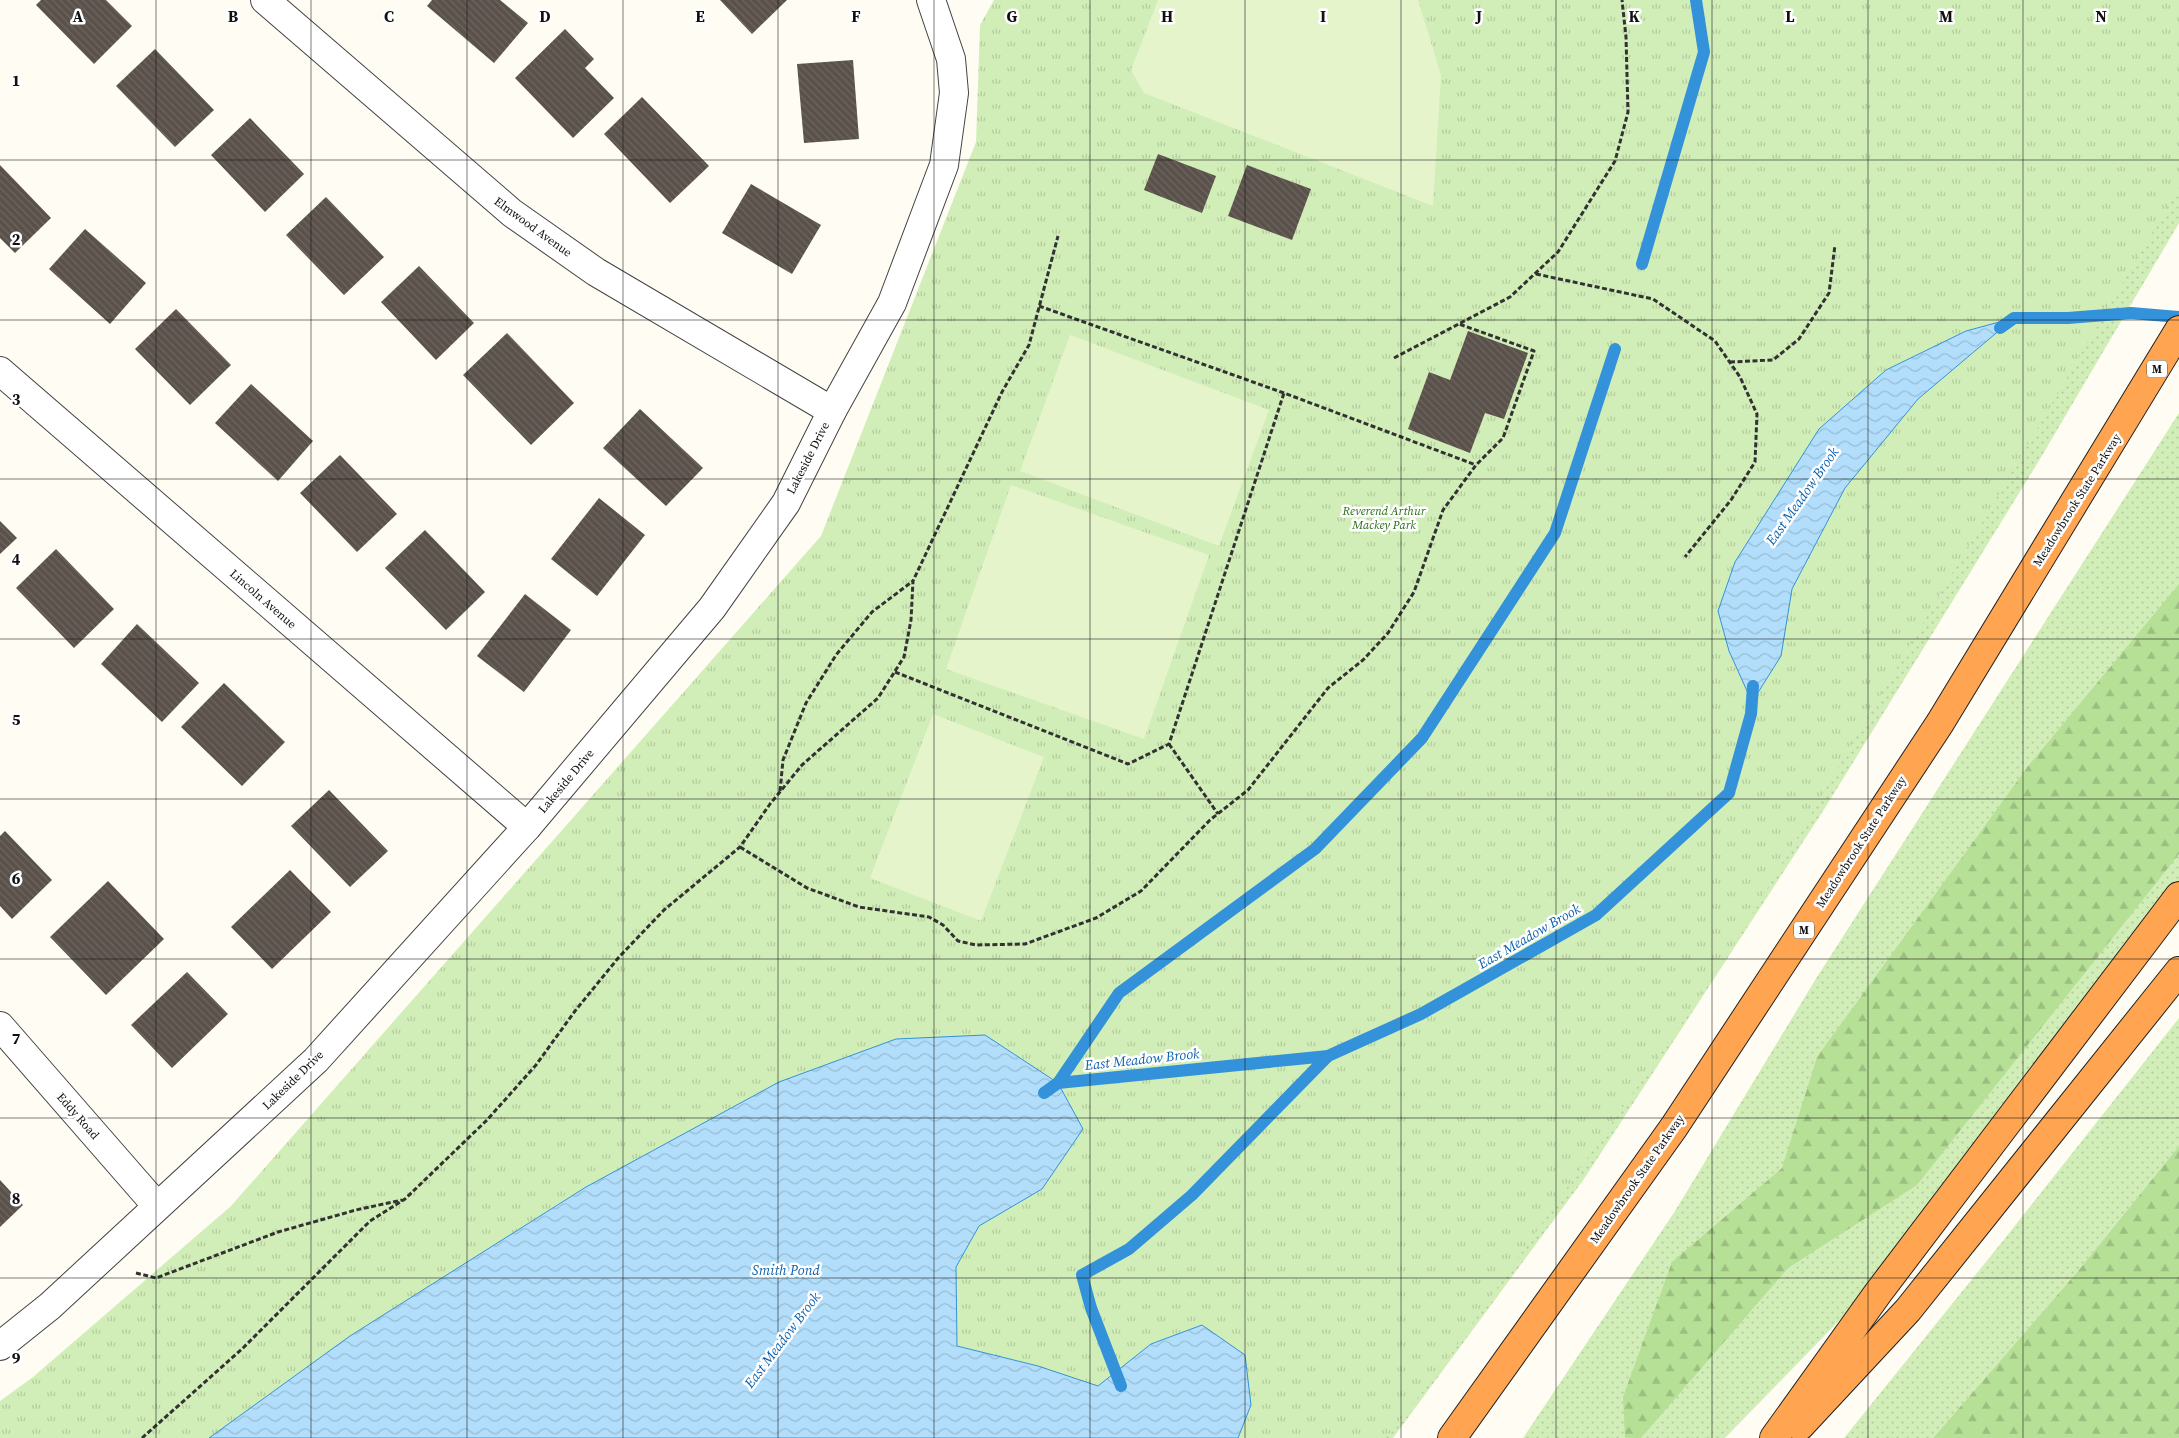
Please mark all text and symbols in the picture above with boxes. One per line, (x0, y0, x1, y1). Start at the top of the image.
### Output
text: A (73, 5, 84, 27)
text: B (228, 5, 239, 27)
text: C (384, 5, 394, 27)
text: D (539, 5, 551, 27)
text: E (695, 5, 705, 27)
text: F (851, 5, 861, 27)
text: G (1007, 5, 1018, 27)
text: H (1161, 5, 1173, 27)
text: I (1320, 5, 1326, 27)
text: J (1475, 5, 1482, 27)
text: K (1628, 5, 1640, 27)
text: L (1785, 5, 1795, 27)
text: M (1939, 5, 1953, 27)
text: N (2095, 5, 2107, 27)
text: 1 (12, 69, 20, 91)
street label: Elmwood Avenue (491, 193, 575, 261)
text: 2 (12, 228, 21, 250)
road number: M (2147, 360, 2167, 378)
text: 3 (12, 388, 21, 410)
street label: Lakeside Drive (783, 419, 833, 497)
street label: Meadowbrook State Parkway (2029, 430, 2125, 569)
water label: East Meadow Brook (1760, 443, 1843, 550)
park label: Reverend Arthur Mackey Park (1341, 503, 1427, 533)
text: 4 (12, 548, 21, 570)
street label: Lincoln Avenue (226, 566, 300, 632)
text: 5 (12, 708, 21, 730)
street label: Lakeside Drive (534, 746, 598, 816)
street label: Meadowbrook State Parkway (1812, 772, 1910, 911)
text: 6 (12, 867, 21, 889)
water label: East Meadow Brook (1473, 898, 1584, 974)
road number: M (1794, 922, 1814, 938)
text: 7 (12, 1027, 21, 1049)
water label: East Meadow Brook (1083, 1043, 1201, 1075)
street label: Lakeside Drive (259, 1047, 327, 1113)
street label: Eddy Road (53, 1089, 103, 1143)
street label: Meadowbrook State Parkway (1586, 1111, 1688, 1247)
text: 8 (12, 1187, 20, 1209)
water label: Smith Pond (752, 1260, 821, 1280)
water label: East Meadow Brook (739, 1288, 825, 1393)
text: 9 (12, 1347, 21, 1369)

